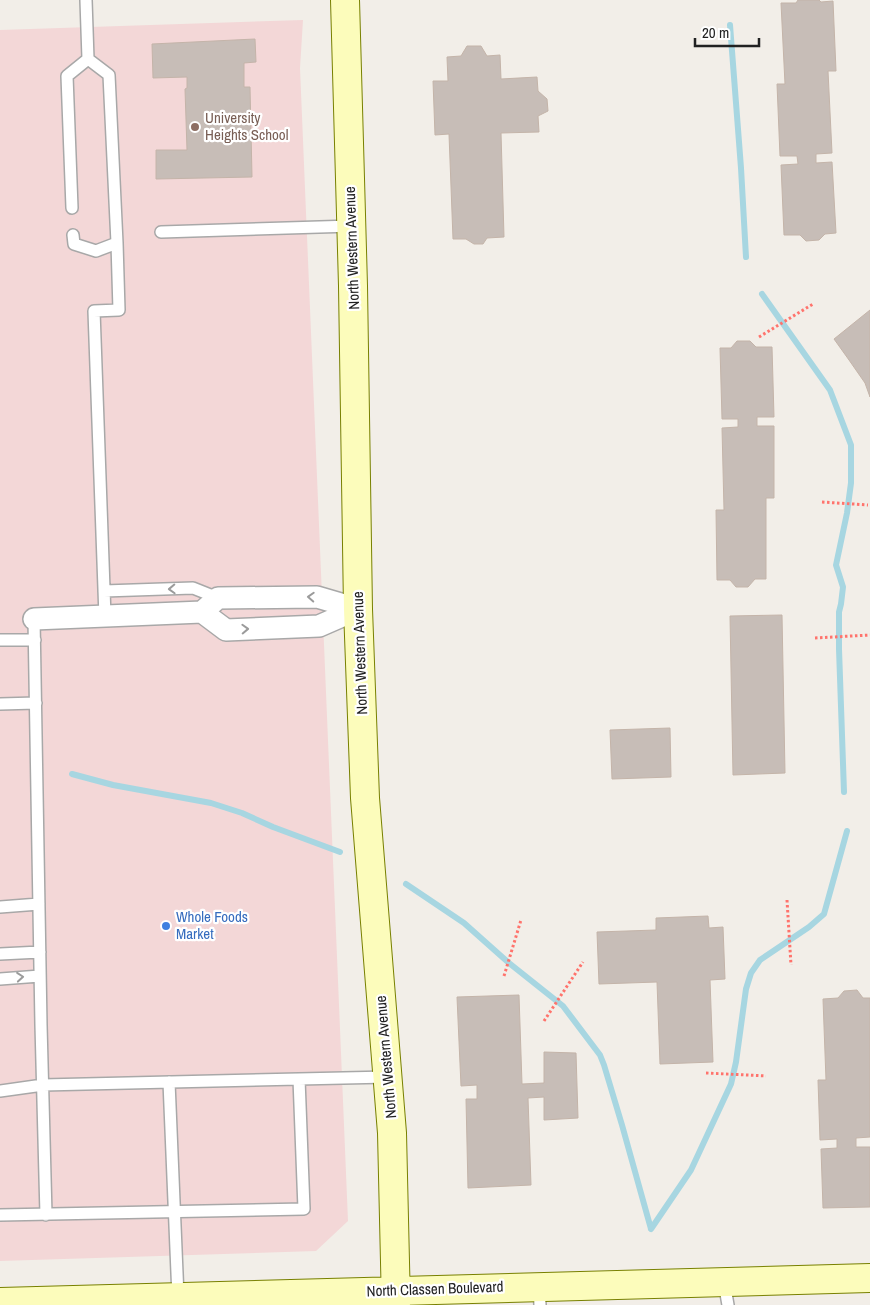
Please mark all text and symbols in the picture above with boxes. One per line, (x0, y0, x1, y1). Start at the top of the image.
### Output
scale bar (695, 15, 759, 47)
text: 20 m (702, 22, 729, 43)
place label: University Heights School (205, 107, 288, 145)
marker: University Heights School (189, 121, 201, 133)
street label: North Western Avenue (339, 186, 364, 310)
one-way arrow (167, 584, 175, 594)
street label: North Western Avenue (347, 591, 372, 715)
one-way arrow (307, 592, 315, 603)
one-way arrow (241, 624, 249, 635)
place label: Whole Foods Market (176, 906, 248, 944)
marker: Whole Foods Market (160, 920, 172, 932)
one-way arrow (17, 972, 25, 983)
street label: North Western Avenue (370, 995, 401, 1119)
street label: North Classen Boulevard (366, 1276, 504, 1301)

